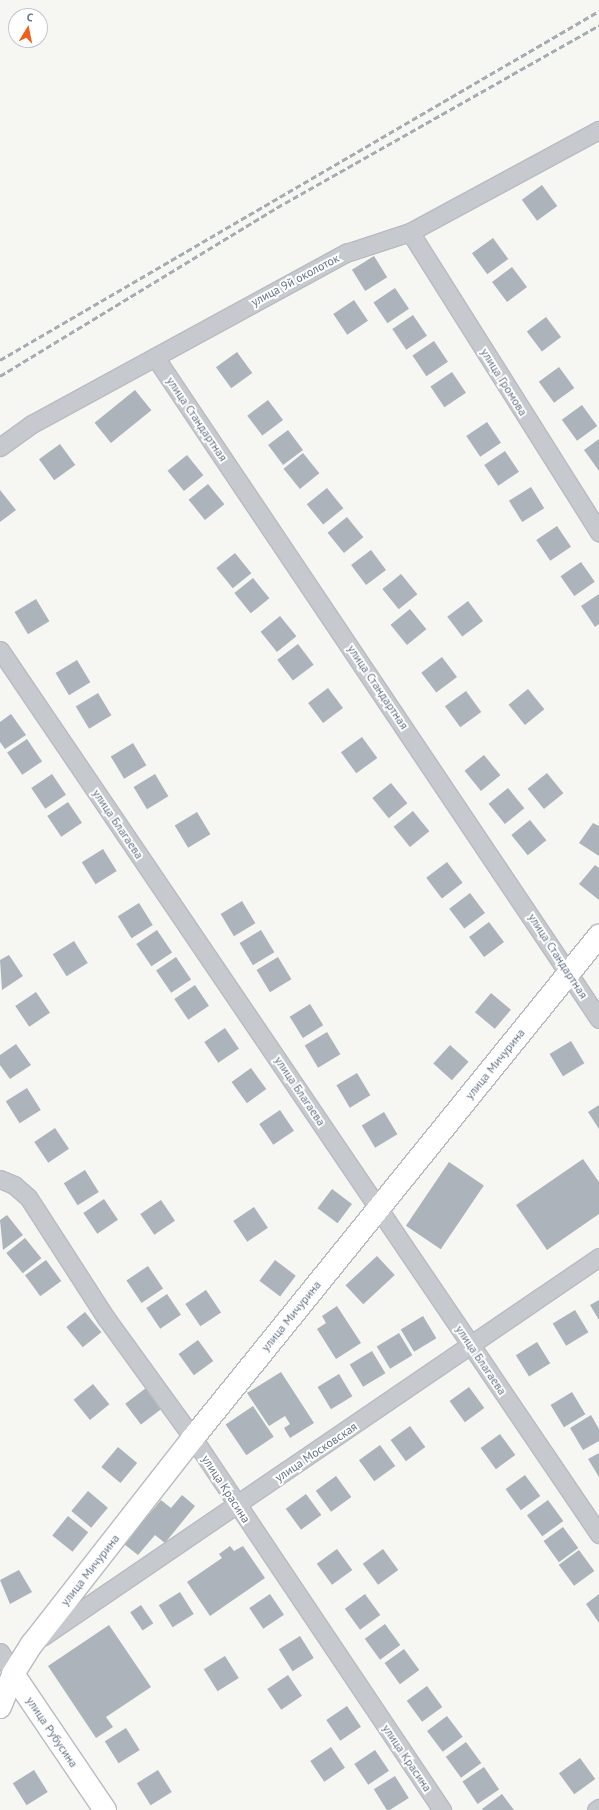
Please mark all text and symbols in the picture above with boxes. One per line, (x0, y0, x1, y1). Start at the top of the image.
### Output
north arrow (8, 8, 48, 48)
text: С (26, 10, 34, 25)
street label: улица 9й околоток (249, 251, 341, 309)
street label: улица Громова (478, 346, 530, 418)
street label: улица Стандартная (163, 374, 231, 464)
street label: улица Стандартная (344, 642, 412, 732)
street label: улица Благаева (89, 787, 147, 861)
street label: улица Стандартная (525, 911, 591, 1001)
street label: улица Мичурина (462, 1026, 528, 1102)
street label: улица Благаева (271, 1054, 329, 1128)
street label: улица Мичурина (258, 1278, 324, 1354)
street label: улица Благаева (452, 1323, 510, 1397)
street label: улица Московская (272, 1419, 360, 1485)
street label: улица Красина (199, 1452, 253, 1526)
street label: улица Мичурина (58, 1531, 122, 1609)
street label: улица Рубусина (23, 1694, 81, 1770)
street label: улица Красина (379, 1722, 435, 1794)

